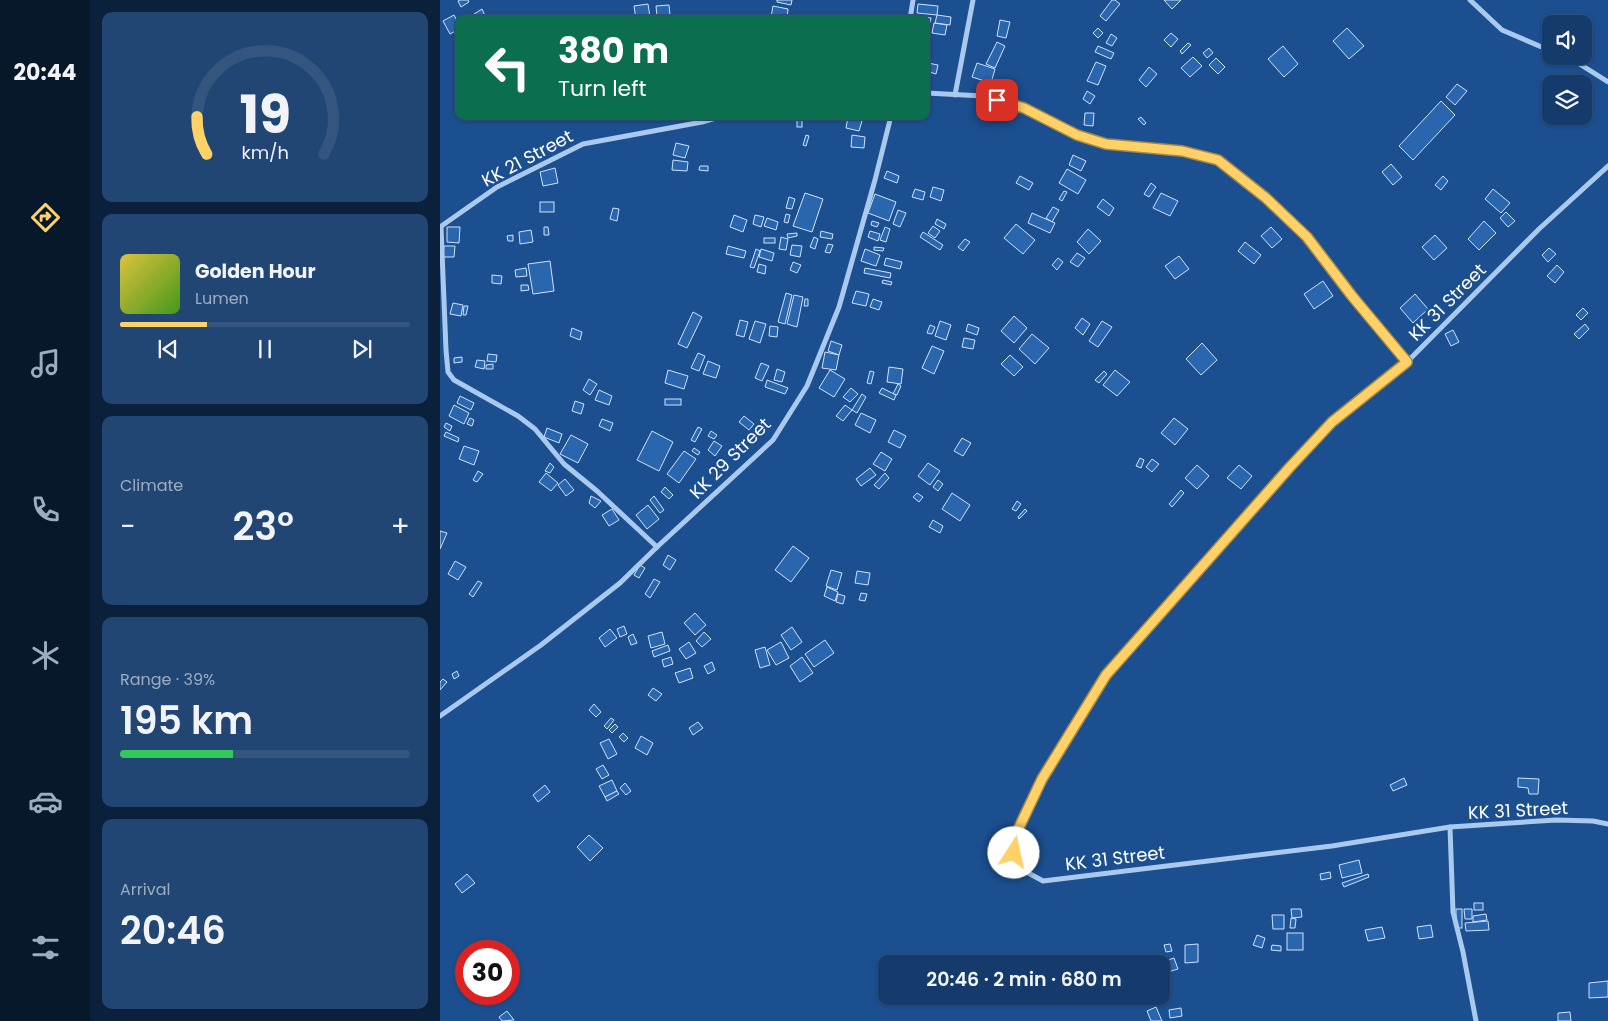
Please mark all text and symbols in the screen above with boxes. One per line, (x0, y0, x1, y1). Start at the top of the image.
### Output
map controls (1542, 15, 1592, 125)
button: sound (1542, 15, 1592, 65)
text: 380 m (558, 26, 669, 75)
icon: left (475, 35, 540, 100)
text: 20:44 (14, 57, 76, 88)
text: Turn left (558, 73, 646, 104)
button: layers (1542, 75, 1592, 125)
text: 19 (239, 78, 291, 151)
pin (976, 79, 1018, 121)
icon: arrive (983, 86, 1011, 114)
street label: KK 21 Street (477, 123, 577, 193)
text: km/h (241, 140, 289, 165)
icon: directions (28, 200, 63, 235)
text: Golden Hour (195, 258, 316, 285)
street label: KK 31 Street (1403, 258, 1491, 346)
text: Lumen (195, 287, 249, 310)
icon: previous (154, 335, 182, 363)
icon: pause (251, 335, 279, 363)
icon: next (348, 335, 376, 363)
icon: music (28, 346, 63, 381)
street label: KK 29 Street (684, 412, 776, 504)
text: Climate (120, 474, 183, 497)
icon: phone (28, 492, 63, 527)
text: 23° (232, 500, 294, 553)
text: − (120, 507, 135, 546)
text: + (391, 507, 410, 546)
icon: climate (28, 638, 63, 673)
text: Range · 39% (120, 668, 215, 691)
text: 195 km (120, 694, 253, 747)
icon: car (28, 784, 63, 819)
street label: KK 31 Street (1467, 795, 1569, 825)
position arrow (987, 826, 1039, 878)
street label: KK 31 Street (1064, 839, 1166, 877)
text: Arrival (120, 878, 170, 901)
text: 20:46 (120, 904, 226, 957)
icon: filters (28, 930, 63, 965)
speed limit sign: 30 (455, 940, 520, 1005)
text: 20:46 · 2 min · 680 m (926, 966, 1122, 993)

